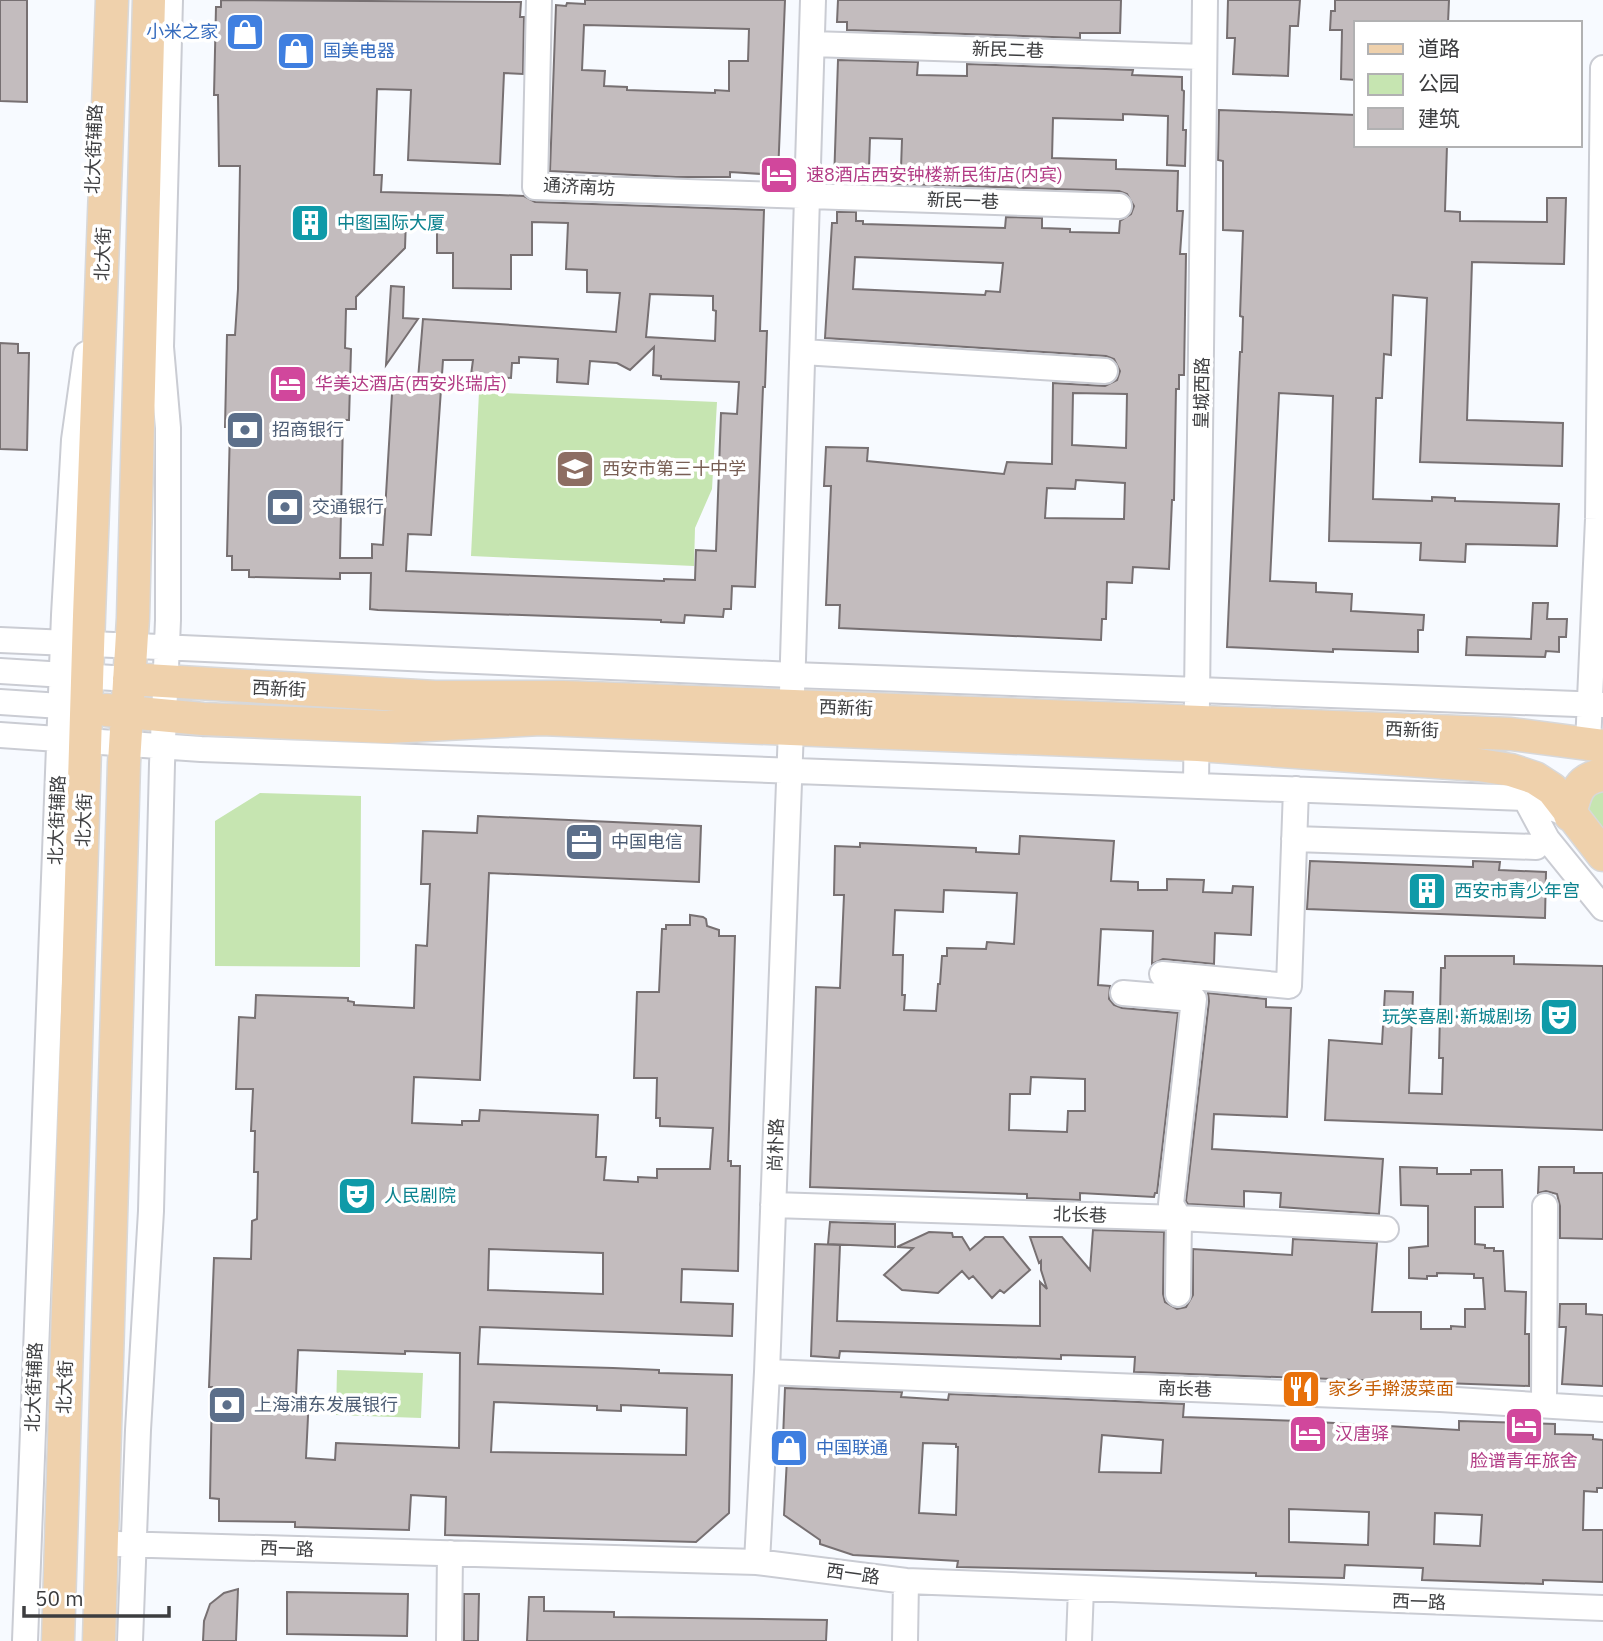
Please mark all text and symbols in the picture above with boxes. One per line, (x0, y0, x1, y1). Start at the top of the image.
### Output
shop icon: 小米之家 (224, 11, 266, 53)
place label: 小米之家 (146, 20, 218, 43)
legend (1354, 21, 1582, 147)
shop icon: 国美电器 (275, 30, 317, 72)
text: 道路 (1418, 34, 1460, 62)
street label: 新民二巷 (972, 37, 1044, 62)
place label: 国美电器 (323, 39, 395, 62)
text: 公园 (1418, 69, 1460, 97)
street label: 北大街辅路 (80, 104, 107, 194)
text: 建筑 (1418, 104, 1460, 132)
hotel icon: 速8酒店西安钟楼新民街店(内宾) (758, 154, 800, 196)
place label: 速8酒店西安钟楼新民街店(内宾) (806, 163, 1063, 186)
street label: 通济南坊 (542, 173, 616, 200)
street label: 新民一巷 (927, 188, 999, 213)
building icon: 中图国际大厦 (289, 202, 331, 244)
place label: 中图国际大厦 (337, 211, 445, 234)
street label: 北大街 (90, 227, 115, 281)
street label: 皇城西路 (1189, 357, 1214, 429)
hotel icon: 华美达酒店(西安兆瑞店) (267, 363, 309, 405)
place label: 华美达酒店(西安兆瑞店) (315, 372, 507, 395)
bank icon: 招商银行 (224, 409, 266, 451)
place label: 招商银行 (272, 418, 344, 441)
school or university icon: 西安市第三十中学 (554, 448, 596, 490)
place label: 西安市第三十中学 (602, 457, 746, 480)
bank icon: 交通银行 (264, 486, 306, 528)
place label: 交通银行 (312, 495, 384, 518)
street label: 西新街 (251, 676, 307, 701)
street label: 西新街 (819, 695, 873, 720)
street label: 西新街 (1385, 717, 1439, 742)
street label: 北大街辅路 (43, 775, 70, 865)
street label: 北大街 (71, 793, 96, 847)
office icon: 中国电信 (563, 821, 605, 863)
place label: 中国电信 (611, 830, 683, 853)
building icon: 西安市青少年宫 (1406, 870, 1448, 912)
place label: 西安市青少年宫 (1454, 879, 1580, 902)
theatre icon: 玩笑喜剧·新城剧场 (1538, 996, 1580, 1038)
place label: 玩笑喜剧·新城剧场 (1382, 1005, 1532, 1028)
street label: 尚朴路 (763, 1118, 788, 1172)
theatre icon: 人民剧院 (336, 1175, 378, 1217)
place label: 人民剧院 (384, 1184, 456, 1207)
street label: 北长巷 (1053, 1202, 1107, 1227)
street label: 北大街辅路 (20, 1342, 47, 1432)
street label: 北大街 (52, 1360, 77, 1414)
restaurant icon: 家乡手擀菠菜面 (1280, 1368, 1322, 1410)
street label: 南长巷 (1158, 1376, 1212, 1401)
place label: 家乡手擀菠菜面 (1328, 1377, 1454, 1400)
bank icon: 上海浦东发展银行 (206, 1384, 248, 1426)
place label: 上海浦东发展银行 (254, 1393, 398, 1416)
hotel icon: 脸谱青年旅舍 (1503, 1405, 1545, 1447)
hotel icon: 汉唐驿 (1287, 1413, 1329, 1455)
place label: 汉唐驿 (1335, 1422, 1389, 1445)
shop icon: 中国联通 (768, 1427, 810, 1469)
place label: 中国联通 (816, 1436, 888, 1459)
place label: 脸谱青年旅舍 (1470, 1449, 1578, 1472)
street label: 西一路 (260, 1536, 314, 1561)
street label: 西一路 (825, 1558, 881, 1589)
scale bar (24, 1574, 170, 1618)
text: 50 m (35, 1584, 84, 1612)
street label: 西一路 (1392, 1589, 1446, 1614)

